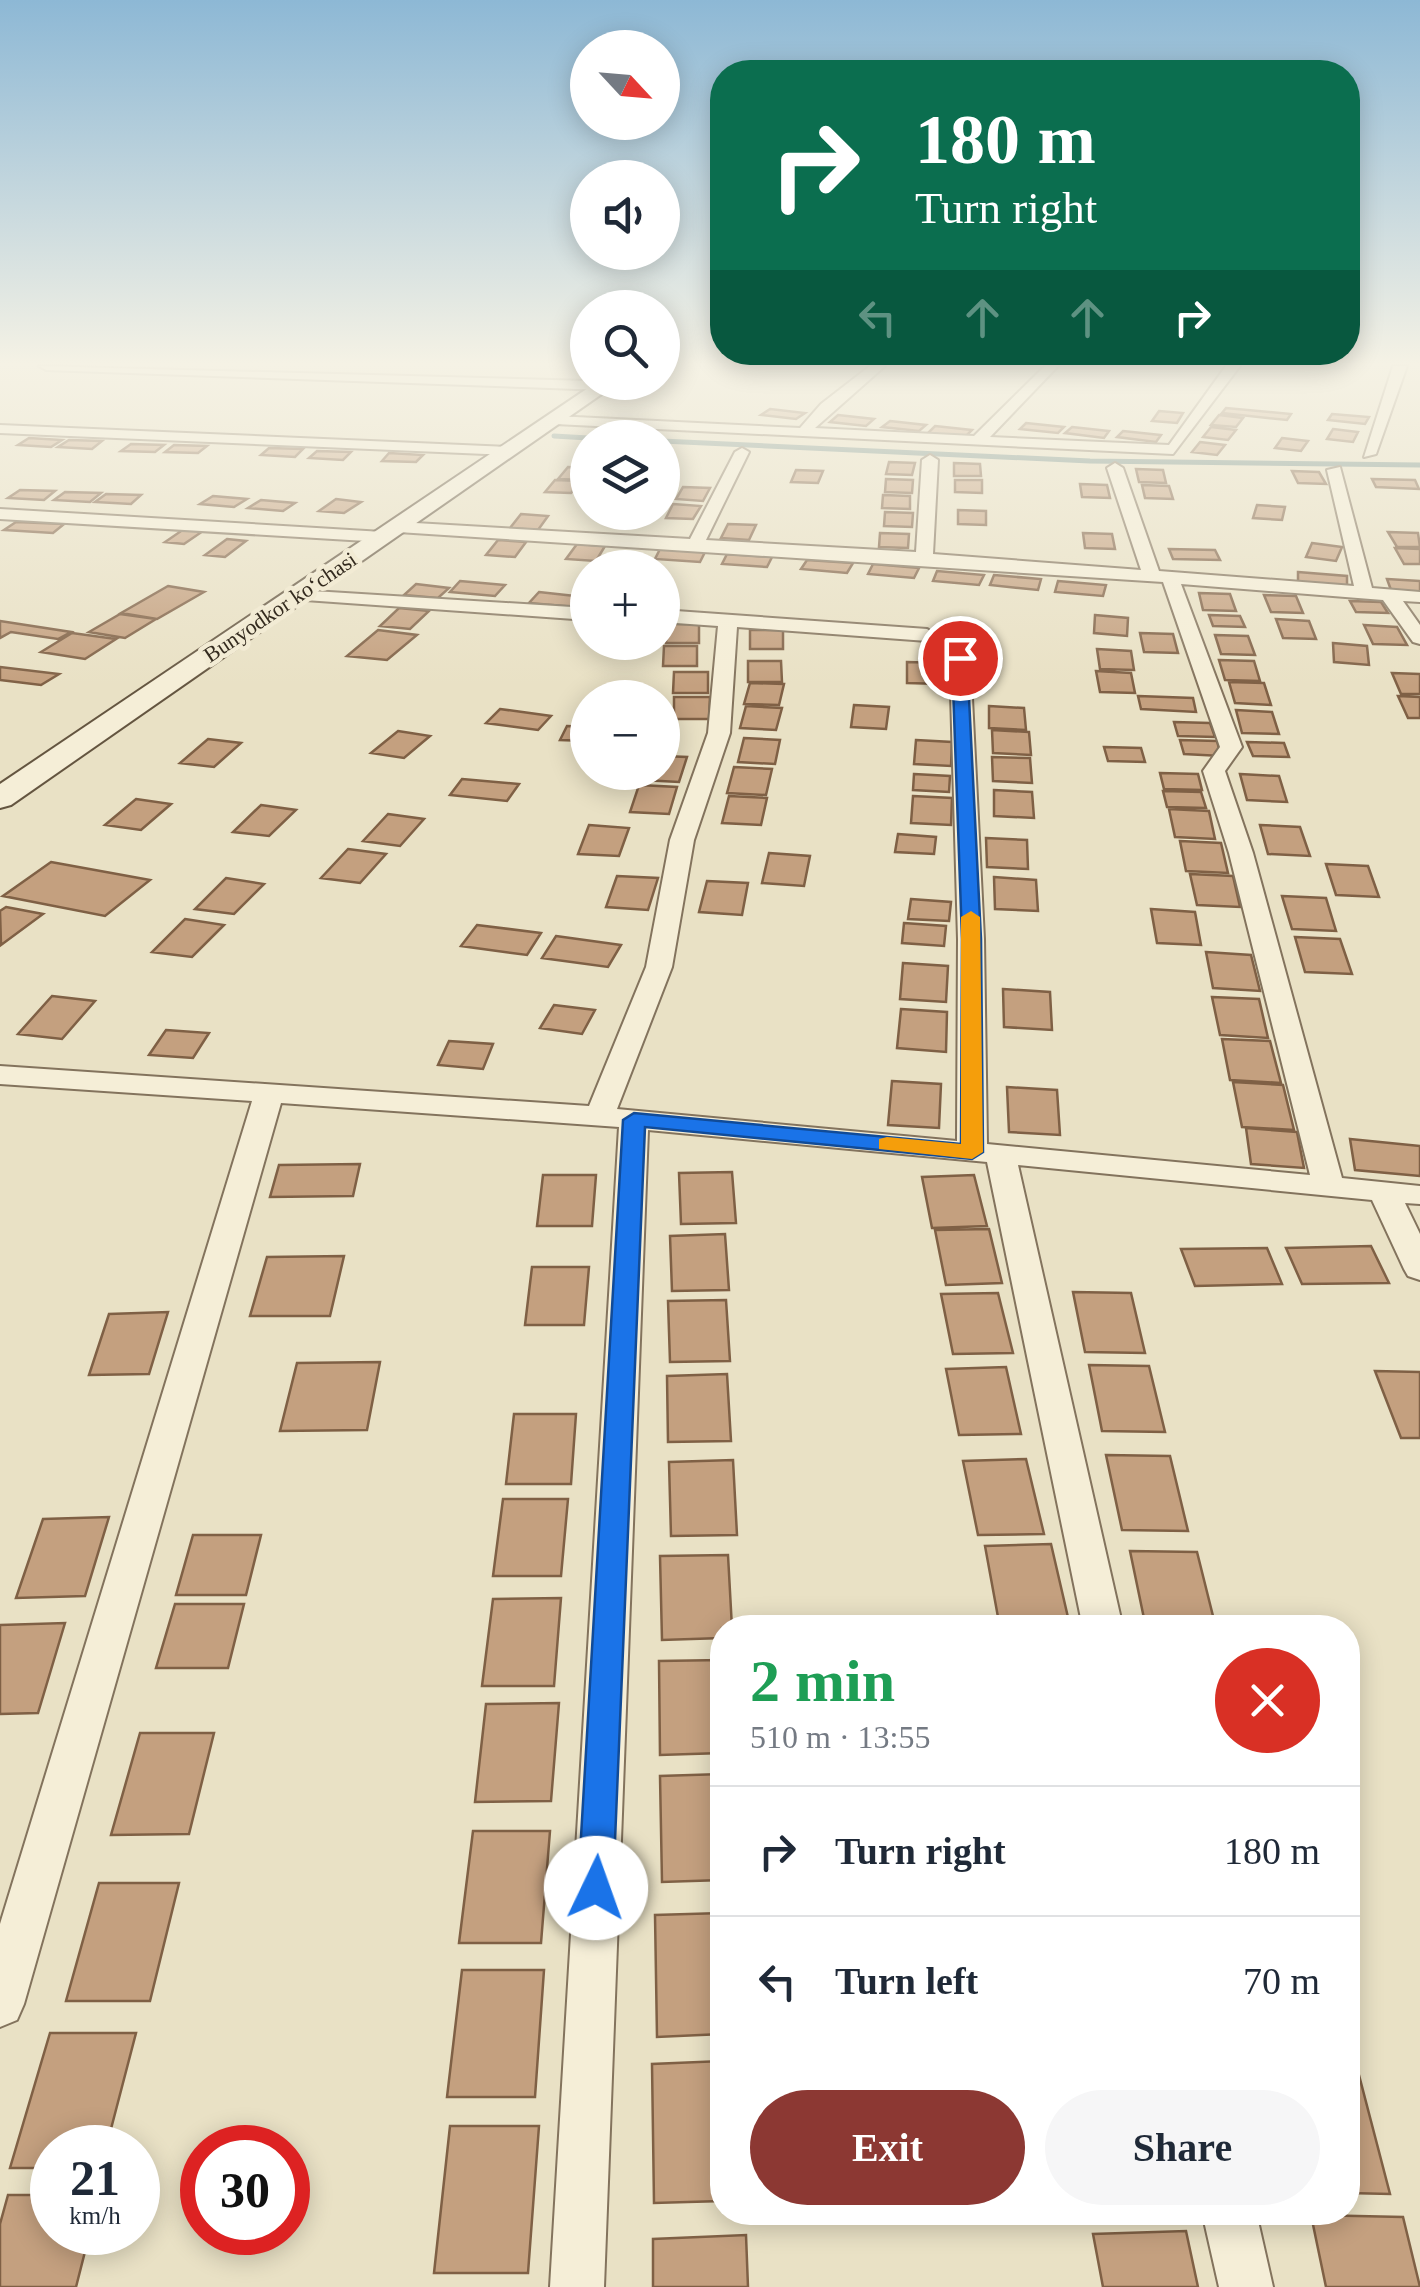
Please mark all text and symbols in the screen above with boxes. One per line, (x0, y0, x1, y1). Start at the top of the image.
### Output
north arrow (570, 30, 680, 140)
map controls (570, 30, 680, 790)
icon: right (750, 100, 880, 230)
text: 180 m (915, 101, 1096, 178)
button: sound (570, 160, 680, 270)
text: Turn right (915, 183, 1097, 233)
button: search (570, 290, 680, 400)
icon: left (850, 290, 905, 345)
icon: ahead (955, 290, 1010, 345)
icon: ahead (1060, 290, 1115, 345)
icon: right (1165, 290, 1220, 345)
button: layers (570, 420, 680, 530)
street label: Bunyodkor koʻchasi (199, 547, 361, 667)
button: + (570, 550, 680, 660)
pin (918, 616, 1003, 701)
icon: arrive (933, 631, 988, 686)
button: − (570, 680, 680, 790)
text: 2 min (750, 1648, 895, 1714)
button: close (1215, 1648, 1320, 1753)
text: 510 m · 13:55 (750, 1719, 930, 1755)
icon: right (750, 1824, 805, 1879)
text: Turn right (835, 1830, 1006, 1872)
text: 180 m (1224, 1830, 1320, 1872)
position arrow (544, 1836, 648, 1940)
icon: left (750, 1954, 805, 2009)
text: Turn left (835, 1960, 978, 2002)
text: 70 m (1243, 1960, 1320, 2002)
button: Exit (750, 2090, 1025, 2205)
button: Share (1045, 2090, 1320, 2205)
speed limit sign: 30 (180, 2125, 310, 2255)
text: 21 (70, 2150, 120, 2206)
text: km/h (69, 2202, 121, 2229)

